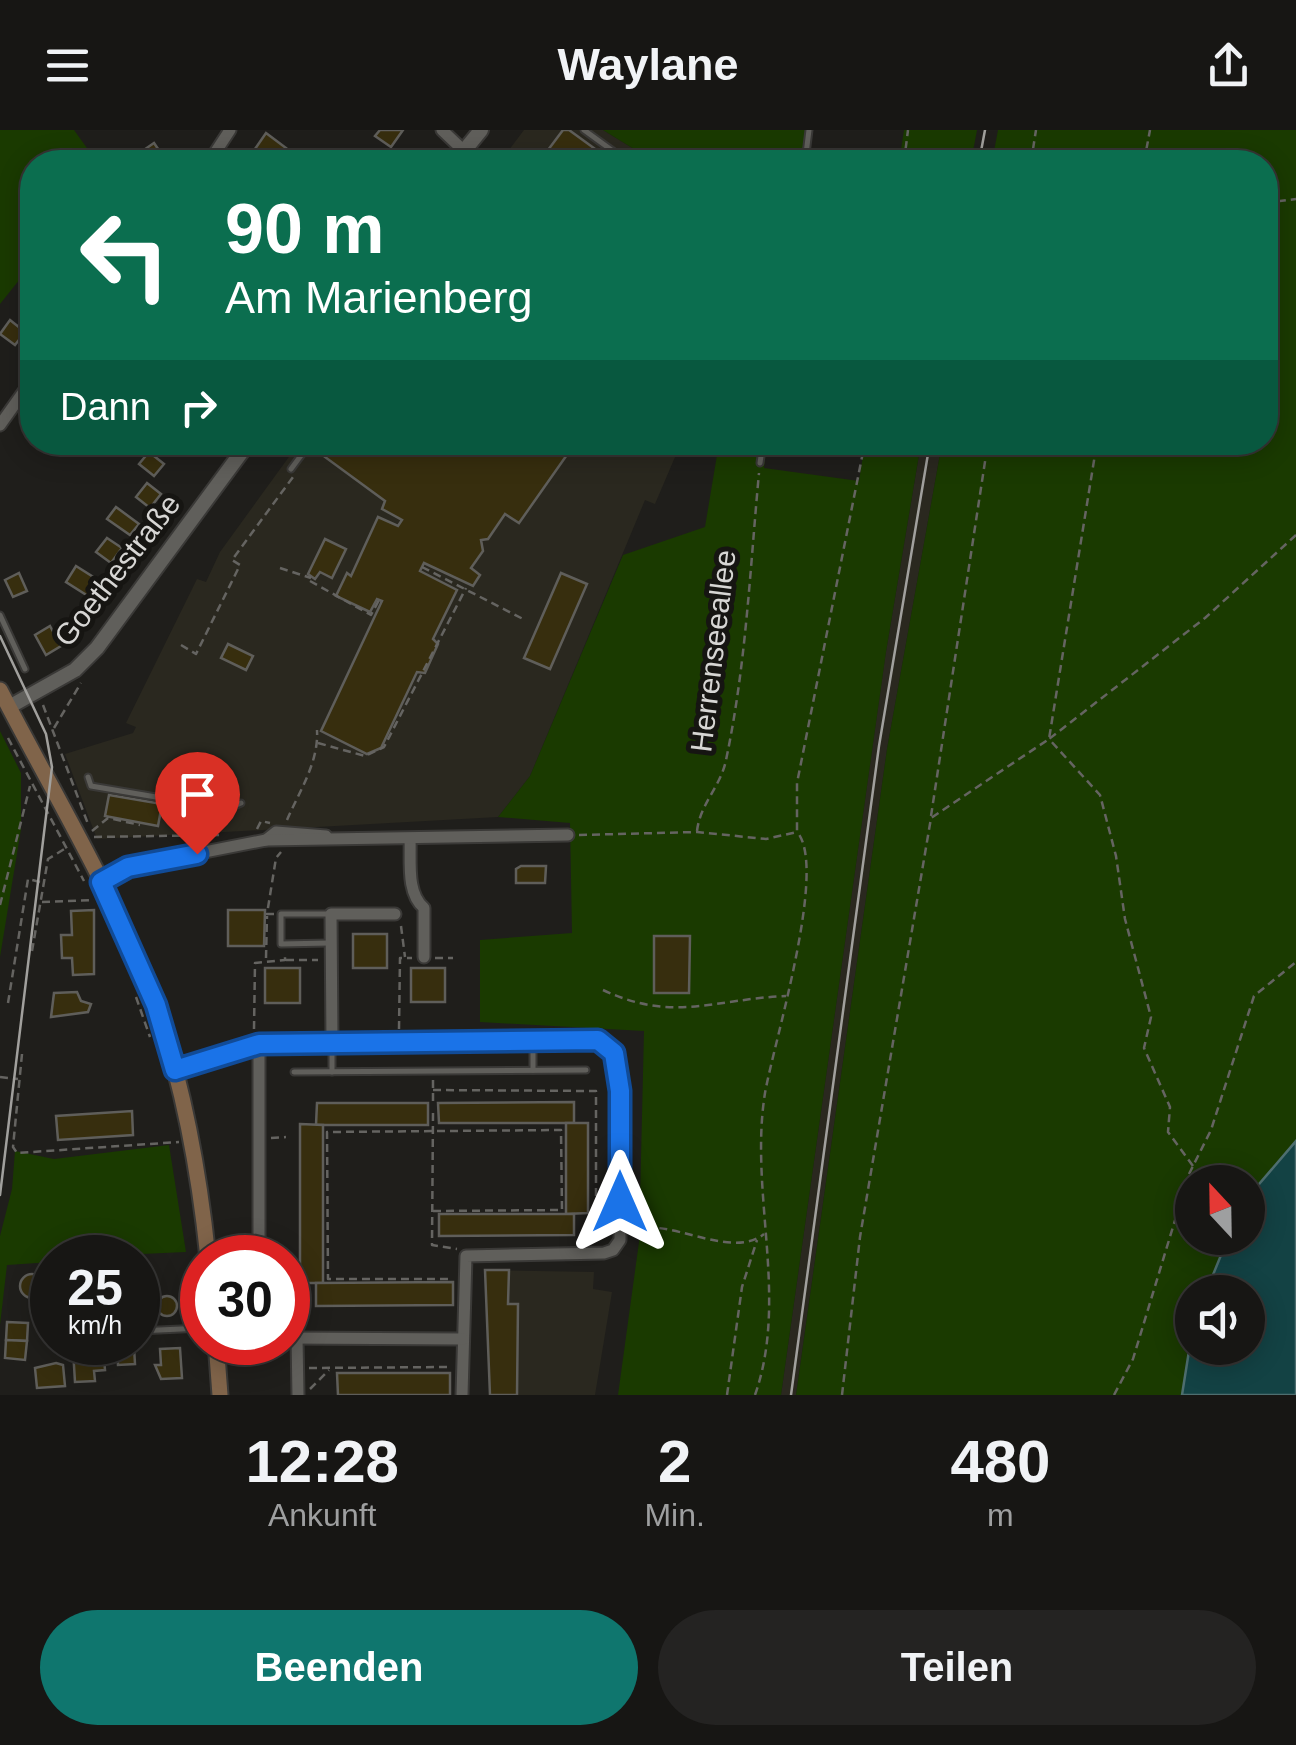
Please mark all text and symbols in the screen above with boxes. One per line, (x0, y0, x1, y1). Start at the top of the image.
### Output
icon: menu (40, 38, 95, 93)
icon: share (1201, 38, 1256, 93)
text: Waylane (558, 39, 738, 90)
icon: left (60, 190, 190, 320)
text: 90 m (225, 190, 385, 268)
text: Am Marienberg (225, 272, 533, 323)
icon: right (171, 380, 226, 435)
text: Dann (60, 386, 151, 428)
street label: Goethestraße (48, 488, 186, 652)
street label: Herrenseeallee (684, 548, 742, 754)
pin (155, 752, 240, 855)
icon: arrive (170, 767, 225, 822)
position arrow (568, 1150, 672, 1254)
north arrow (1175, 1165, 1265, 1255)
map controls (1175, 1165, 1265, 1365)
speed limit sign: 30 (180, 1235, 310, 1365)
text: 25 (67, 1260, 123, 1316)
button: sound (1175, 1275, 1265, 1365)
text: km/h (68, 1311, 122, 1339)
text: 12:28 (245, 1428, 399, 1495)
text: 2 (658, 1428, 691, 1495)
text: 480 (950, 1428, 1050, 1495)
text: Ankunft (268, 1497, 376, 1533)
text: Min. (644, 1497, 705, 1533)
text: m (987, 1497, 1014, 1533)
button: Beenden (40, 1610, 638, 1725)
button: Teilen (658, 1610, 1256, 1725)

